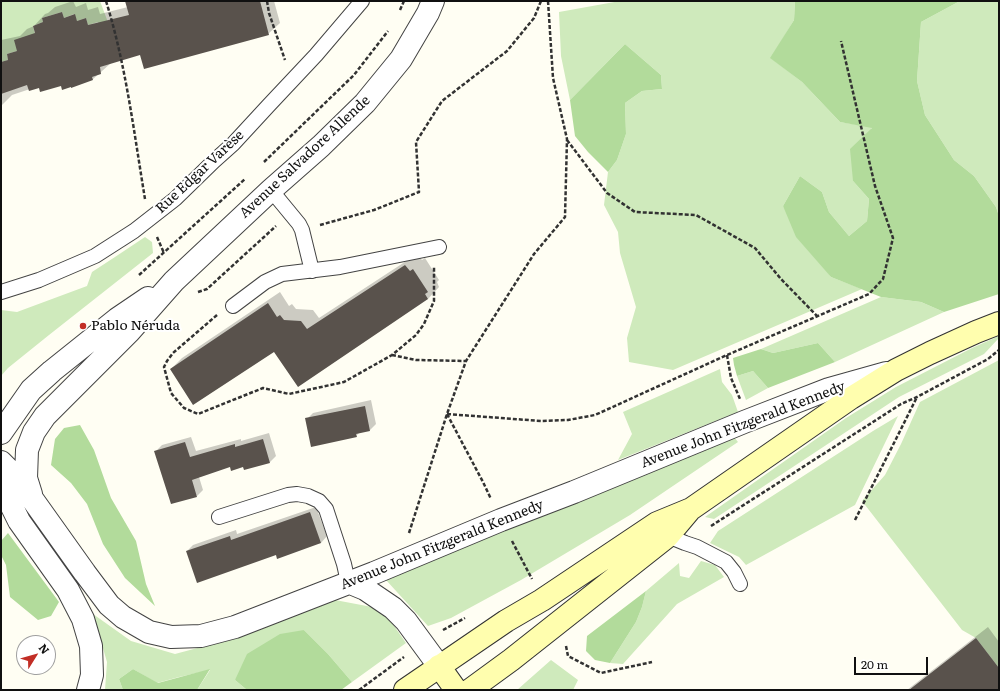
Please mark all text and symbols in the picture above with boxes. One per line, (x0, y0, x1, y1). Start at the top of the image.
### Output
street label: Avenue Salvadore Allende (236, 92, 374, 222)
street label: Rue Edgar Varèse (152, 127, 248, 217)
place label: Pablo Néruda (91, 318, 180, 334)
marker: Pablo Néruda (78, 321, 88, 331)
street label: Avenue John Fitzgerald Kennedy (638, 378, 848, 472)
street label: Avenue John Fitzgerald Kennedy (338, 496, 546, 594)
north arrow (16, 635, 56, 675)
text: N (36, 640, 54, 657)
scale bar (856, 649, 930, 675)
text: 20 m (861, 655, 888, 673)

